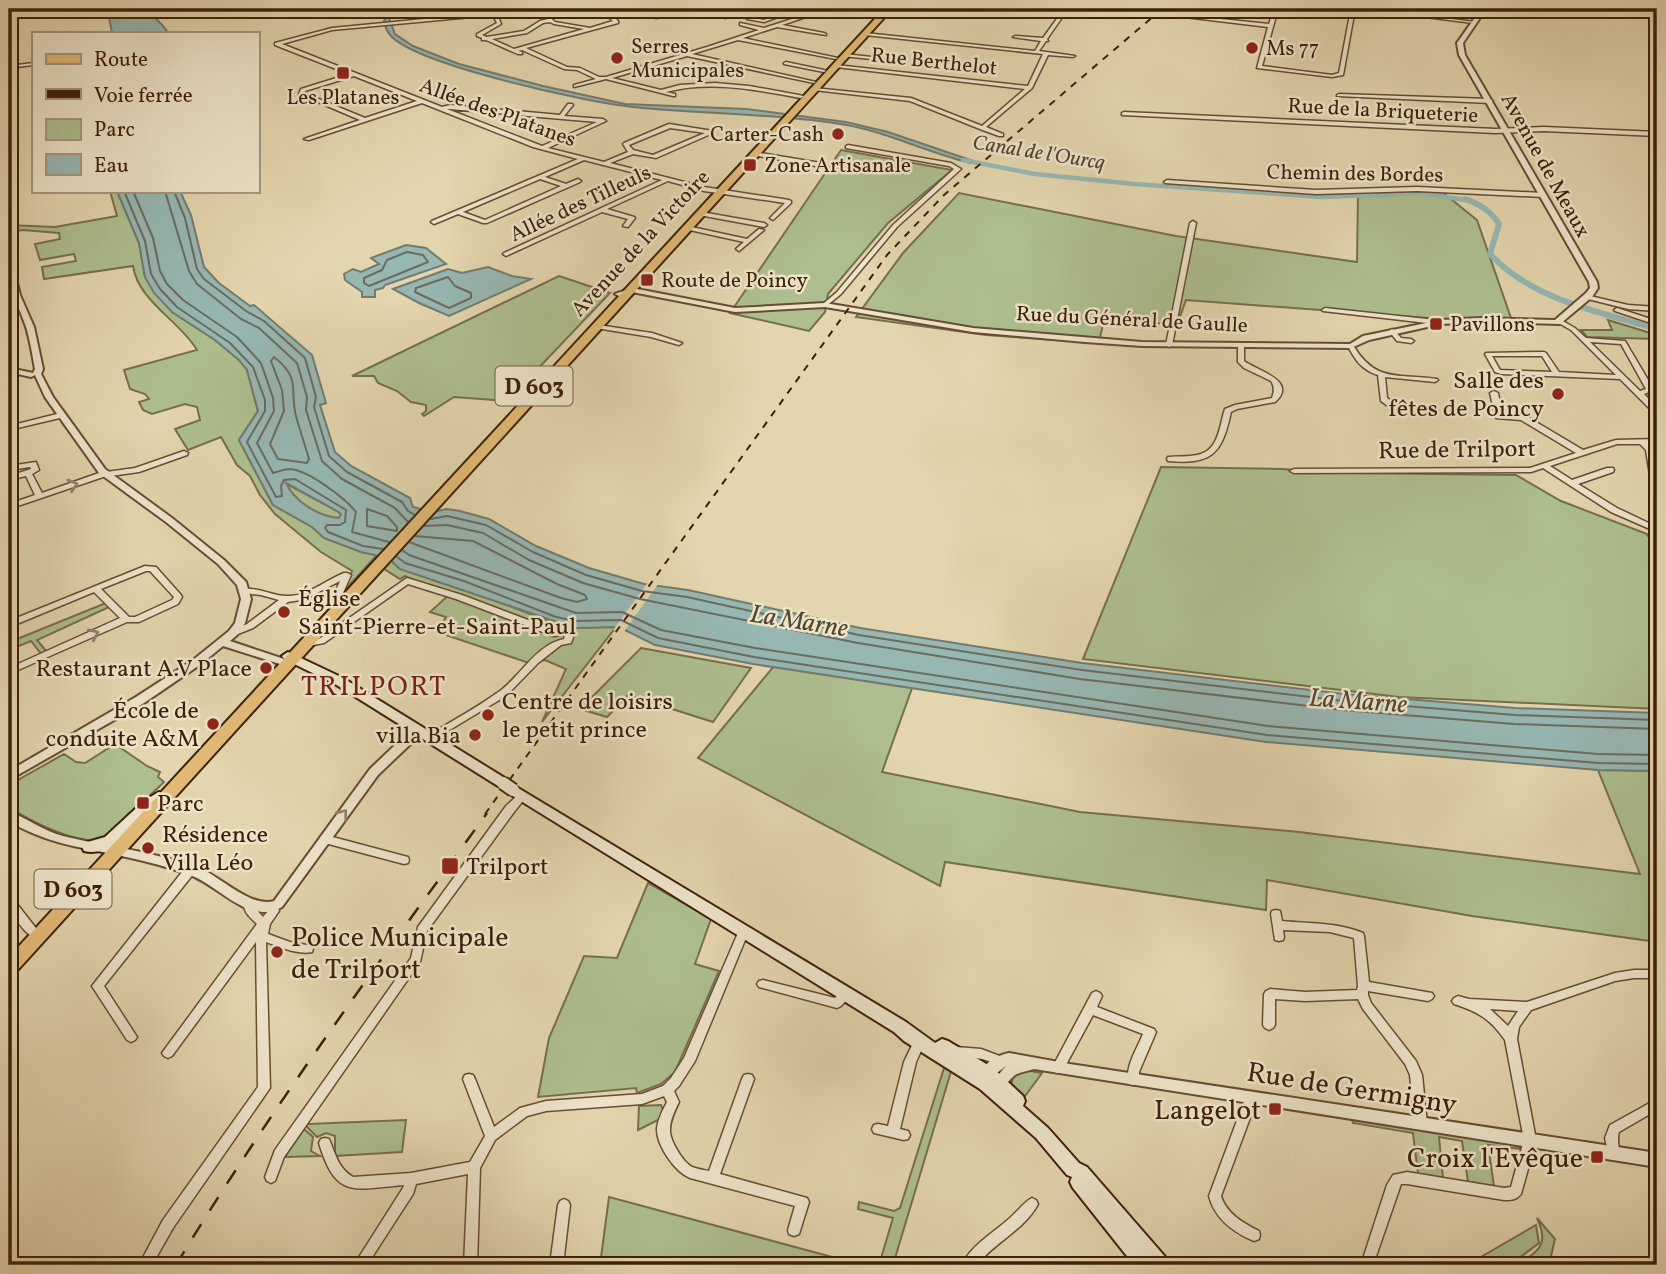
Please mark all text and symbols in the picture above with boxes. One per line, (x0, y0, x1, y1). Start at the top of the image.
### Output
legend (32, 32, 259, 192)
place label: Serres Municipales (631, 33, 744, 86)
place label: Ms 77 (1266, 35, 1319, 64)
marker: Ms 77 (1244, 40, 1260, 56)
street label: Rue Berthelot (869, 41, 998, 84)
text: Route (94, 46, 148, 75)
marker: Serres Municipales (609, 50, 625, 66)
marker: Les Platanes (335, 65, 351, 81)
street label: Allée des Platanes (415, 72, 580, 155)
text: Voie ferrée (94, 82, 193, 111)
place label: Les Platanes (287, 84, 399, 113)
street label: Avenue de Meaux (1493, 88, 1596, 243)
street label: Rue de la Briqueterie (1287, 92, 1479, 131)
text: Parc (94, 116, 135, 145)
place label: Carter-Cash (710, 121, 824, 150)
marker: Carter-Cash (830, 126, 846, 142)
water label: Canal de l'Ourcq (970, 129, 1107, 178)
text: Eau (94, 152, 129, 181)
place label: Zone Artisanale (764, 152, 911, 181)
marker: Zone Artisanale (742, 157, 758, 173)
street label: Chemin des Bordes (1266, 158, 1444, 191)
street label: Allée des Tilleuls (505, 159, 656, 250)
street label: Avenue de la Victoire (565, 164, 717, 324)
place label: Route de Poincy (661, 267, 808, 296)
marker: Route de Poincy (639, 272, 655, 288)
street label: Rue du Général de Gaulle (1015, 300, 1249, 341)
place label: Pavillons (1450, 311, 1535, 340)
marker: Pavillons (1428, 316, 1444, 332)
place label: Salle des fêtes de Poincy (1388, 365, 1544, 427)
road number: D 603 (496, 366, 572, 406)
marker: Salle des fêtes de Poincy (1550, 386, 1566, 402)
street label: Rue de Trilport (1378, 433, 1536, 469)
one-way arrow (67, 479, 79, 494)
place label: Église Saint-Pierre-et-Saint-Paul (298, 583, 576, 645)
water label: La Marne (747, 596, 851, 648)
marker: Église Saint-Pierre-et-Saint-Paul (276, 604, 292, 620)
one-way arrow (87, 628, 99, 642)
place label: Restaurant A.V Place (36, 653, 252, 687)
marker: Restaurant A.V Place (258, 660, 274, 676)
district label: TRILPORT (301, 668, 447, 707)
water label: La Marne (1307, 681, 1409, 723)
place label: Centre de loisirs le petit prince (502, 686, 673, 748)
place label: École de conduite A&M (45, 695, 199, 757)
marker: Centre de loisirs le petit prince (480, 707, 496, 723)
marker: École de conduite A&M (205, 716, 221, 732)
place label: villa Bia (376, 720, 461, 754)
marker: villa Bia (467, 727, 483, 743)
place label: Parc (157, 788, 204, 822)
marker: Parc (135, 795, 151, 811)
one-way arrow (335, 809, 347, 822)
place label: Résidence Villa Léo (162, 819, 268, 881)
marker: Résidence Villa Léo (140, 840, 156, 856)
place label: Trilport (466, 851, 549, 885)
marker: Trilport (440, 856, 460, 876)
road number: D 603 (34, 870, 112, 908)
place label: Police Municipale de Trilport (291, 919, 509, 990)
marker: Police Municipale de Trilport (269, 944, 285, 960)
street label: Rue de Germigny (1244, 1054, 1459, 1125)
place label: Langelot (1154, 1092, 1261, 1131)
marker: Langelot (1267, 1101, 1283, 1117)
place label: Croix l'Evêque (1407, 1140, 1583, 1179)
marker: Croix l'Evêque (1589, 1149, 1605, 1165)

